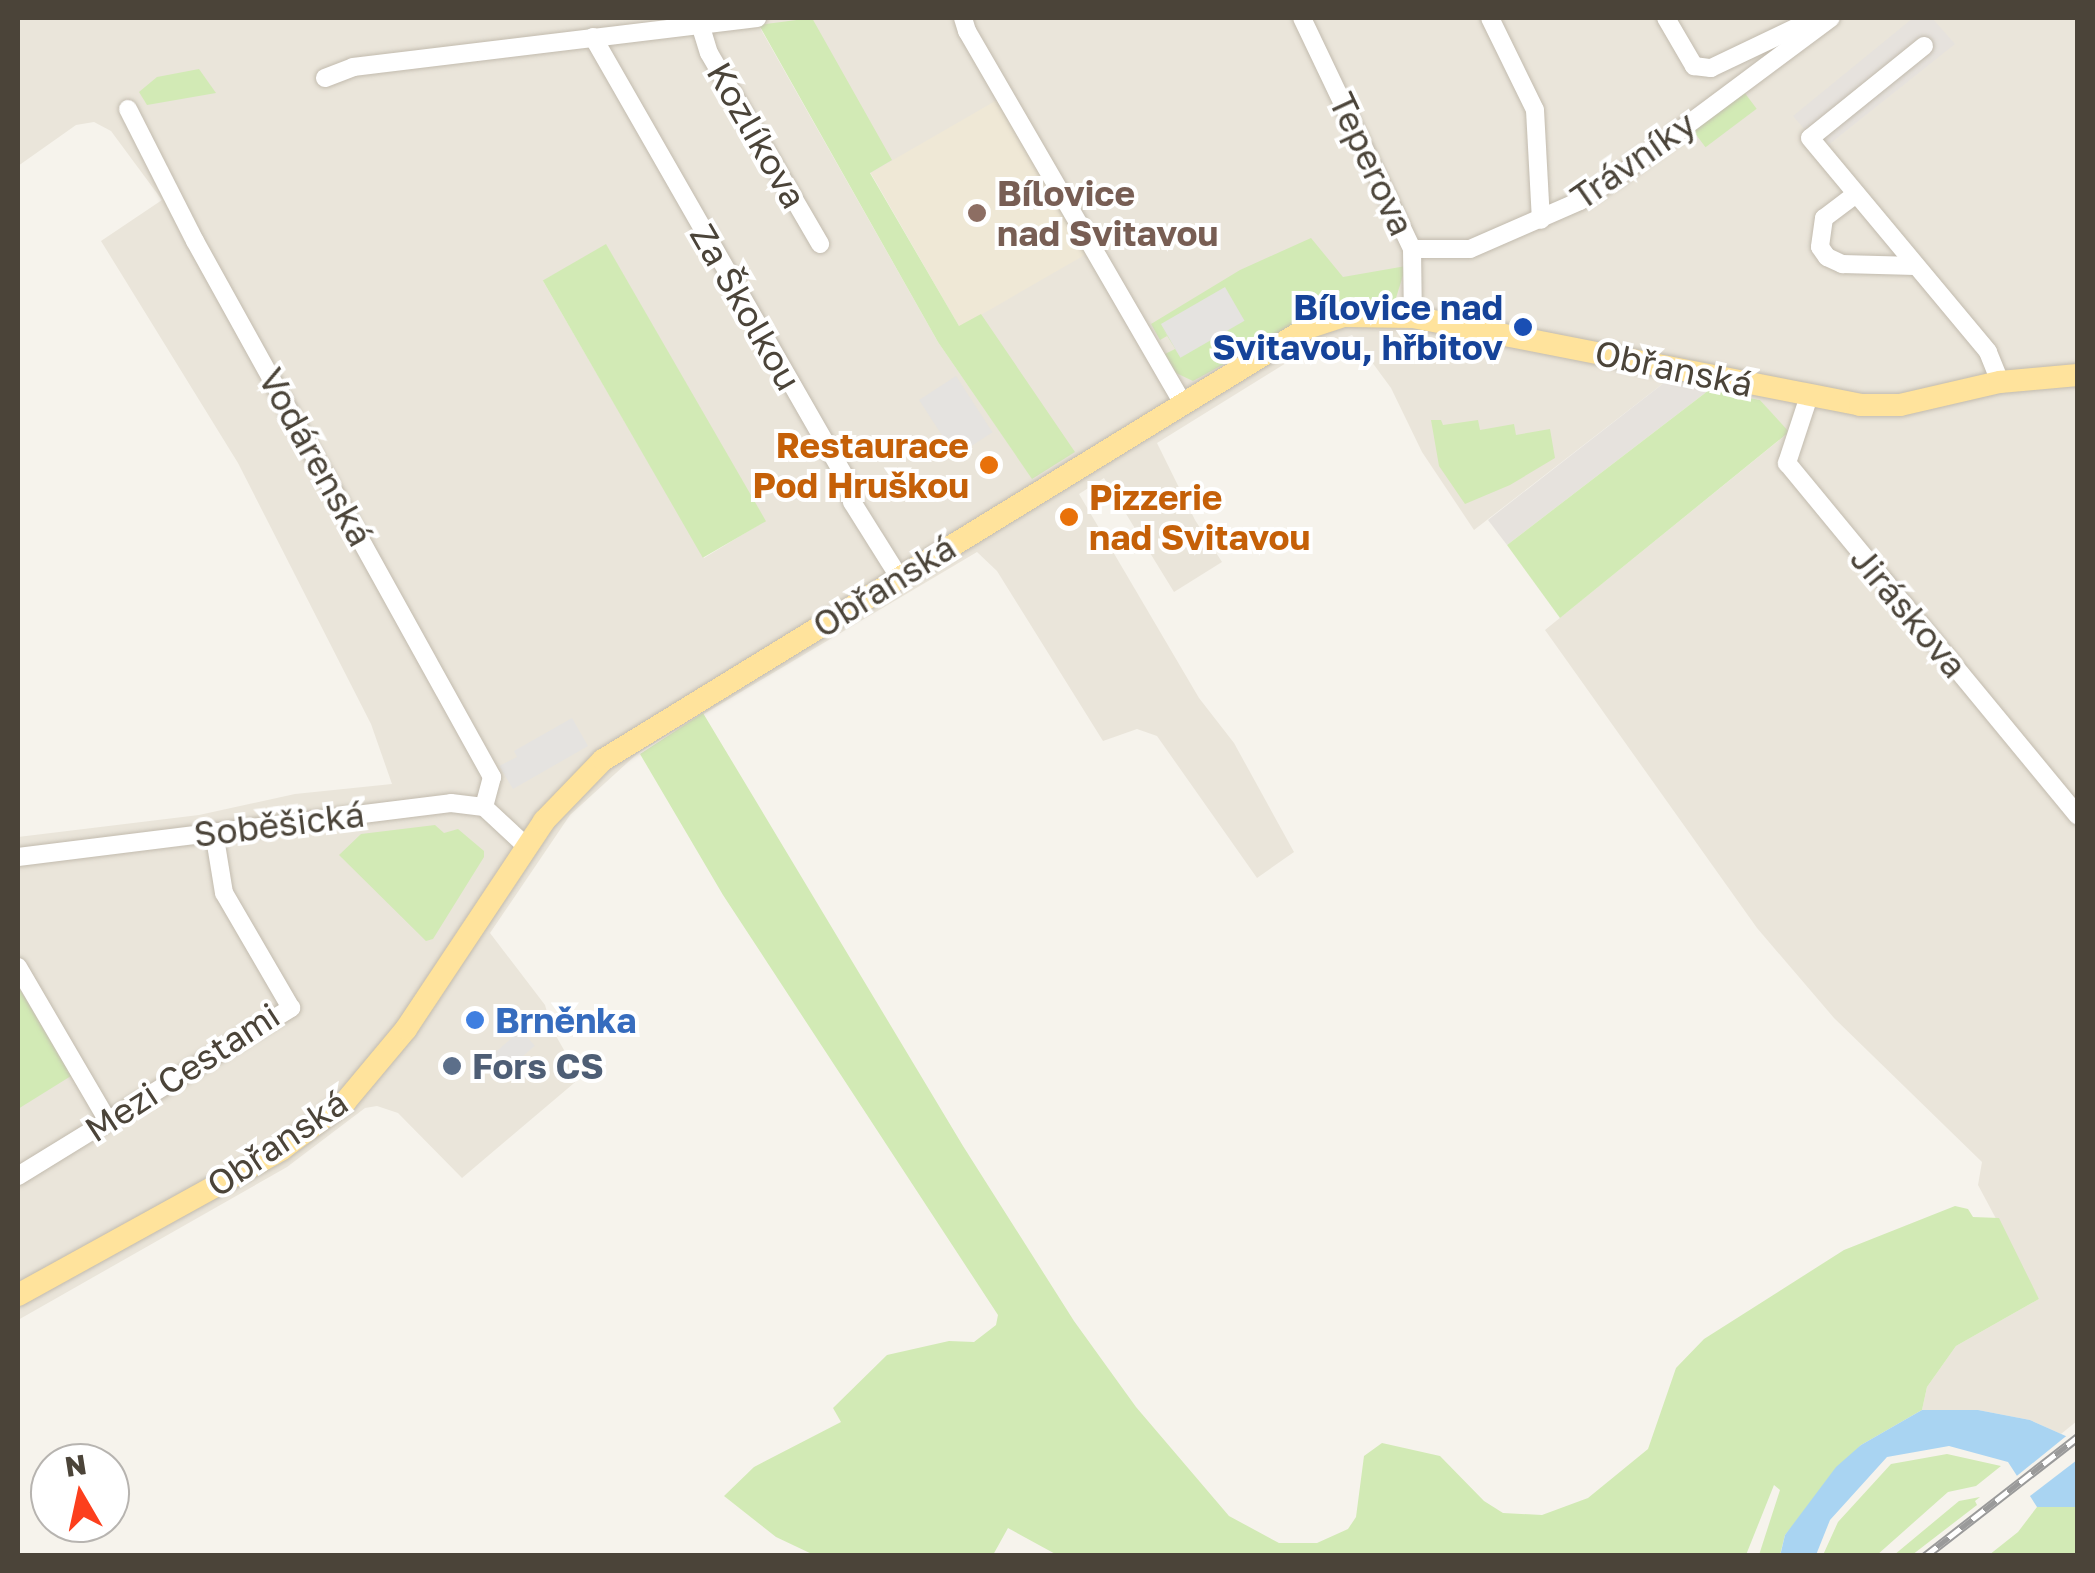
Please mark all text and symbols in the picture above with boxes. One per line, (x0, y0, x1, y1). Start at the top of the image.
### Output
street label: Kozlíkova (698, 55, 816, 215)
street label: Teperova (1321, 86, 1423, 242)
street label: Trávníky (1563, 102, 1703, 218)
place label: Bílovice nad Svitavou (997, 172, 1218, 254)
marker: Bílovice nad Svitavou (966, 202, 988, 224)
street label: Za Školkou (682, 217, 810, 397)
place label: Bílovice nad Svitavou, hřbitov (1212, 286, 1503, 368)
marker: Bílovice nad Svitavou, hřbitov (1512, 316, 1534, 338)
street label: Obřanská (1591, 331, 1757, 405)
street label: Vodárenská (250, 361, 382, 553)
place label: Restaurace Pod Hruškou (752, 424, 969, 506)
marker: Restaurace Pod Hruškou (978, 454, 1000, 476)
place label: Pizzerie nad Svitavou (1089, 476, 1310, 558)
marker: Pizzerie nad Svitavou (1058, 506, 1080, 528)
street label: Obřanská (805, 526, 963, 646)
street label: Jiráskova (1842, 538, 1976, 686)
street label: Soběšická (191, 793, 367, 855)
street label: Mezi Cestami (77, 994, 287, 1150)
place label: Brněnka (495, 999, 637, 1041)
marker: Brněnka (464, 1009, 486, 1031)
place label: Fors CS (472, 1045, 604, 1087)
marker: Fors CS (441, 1055, 463, 1077)
street label: Obřanská (199, 1081, 355, 1205)
north arrow (30, 1443, 130, 1543)
text: N (62, 1447, 89, 1483)

